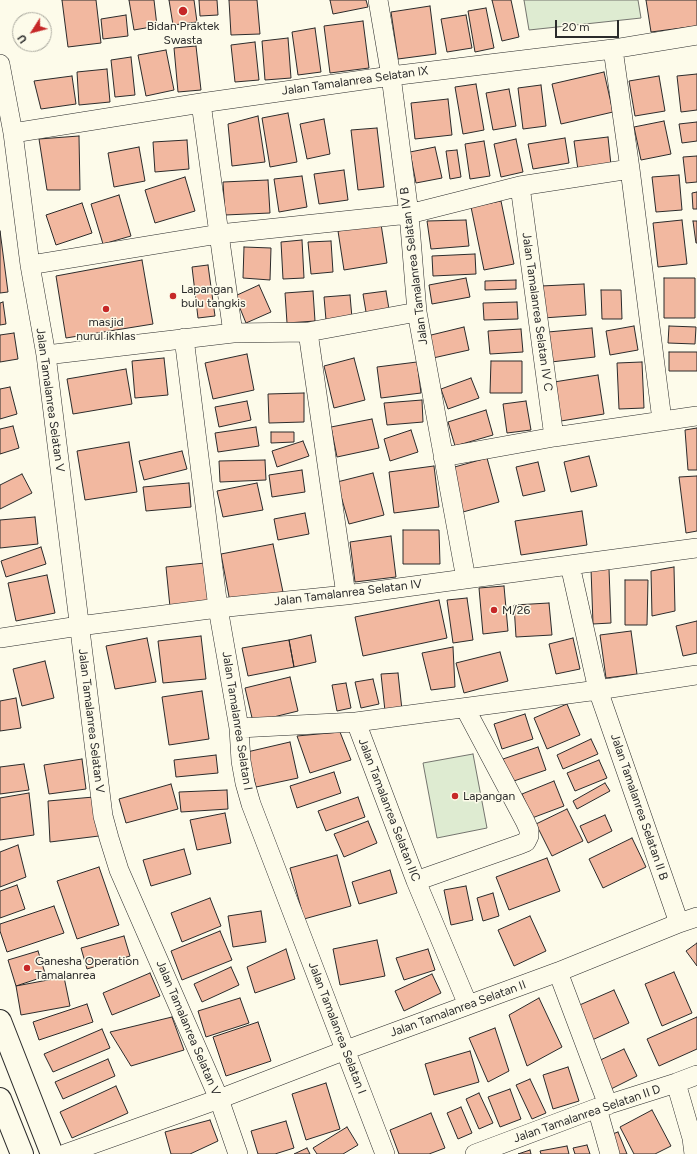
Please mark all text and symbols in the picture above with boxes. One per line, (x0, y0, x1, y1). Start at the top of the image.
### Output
marker: Bidan Praktek Swasta (177, 5, 189, 17)
north arrow (12, 12, 52, 52)
scale bar (557, 12, 621, 38)
place label: Bidan Praktek Swasta (147, 19, 219, 47)
text: 20 m (562, 20, 590, 34)
text: U (15, 32, 30, 46)
street label: Jalan Tamalanrea Selatan IX (281, 64, 429, 98)
street label: Jalan Tamalanrea Selatan IV B (397, 186, 431, 346)
street label: Jalan Tamalanrea Selatan IV C (519, 232, 555, 392)
place label: Lapangan bulu tangkis (181, 282, 246, 310)
marker: Lapangan bulu tangkis (168, 291, 178, 301)
marker: masjid nurul ikhlas (101, 304, 111, 314)
place label: masjid nurul ikhlas (76, 315, 136, 343)
street label: Jalan Tamalanrea Selatan V (33, 327, 67, 473)
street label: Jalan Tamalanrea Selatan IV (273, 577, 423, 609)
place label: M/26 (502, 603, 530, 617)
marker: M/26 (489, 605, 499, 615)
street label: Jalan Tamalanrea Selatan V (75, 648, 107, 794)
street label: Jalan Tamalanrea Selatan I (219, 651, 255, 791)
street label: Jalan Tamalanrea Selatan II B (607, 732, 671, 882)
street label: Jalan Tamalanrea Selatan IIC (355, 736, 423, 884)
place label: Lapangan (463, 789, 515, 803)
marker: Lapangan (450, 791, 460, 801)
place label: Ganesha Operation Tamalanrea (35, 954, 139, 982)
street label: Jalan Tamalanrea Selatan V (153, 958, 223, 1098)
street label: Jalan Tamalanrea Selatan I (305, 960, 369, 1096)
marker: Ganesha Operation Tamalanrea (22, 963, 32, 973)
street label: Jalan Tamalanrea Selatan II (388, 978, 528, 1040)
street label: Jalan Tamalanrea Selatan II D (511, 1082, 663, 1146)

